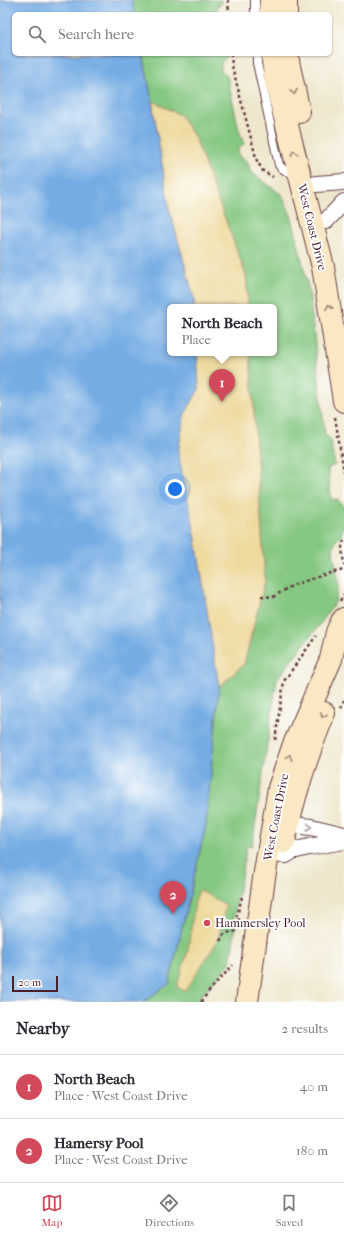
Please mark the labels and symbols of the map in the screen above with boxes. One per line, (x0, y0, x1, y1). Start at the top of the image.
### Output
one-way arrow (290, 89, 298, 96)
one-way arrow (291, 150, 299, 156)
street label: West Coast Drive (294, 181, 330, 272)
one-way arrow (326, 304, 334, 310)
pin: 1 (209, 369, 235, 402)
your location (165, 479, 185, 499)
one-way arrow (320, 711, 328, 718)
one-way arrow (285, 754, 293, 761)
street label: West Coast Drive (260, 772, 291, 863)
one-way arrow (306, 822, 312, 831)
pin: 2 (160, 881, 186, 914)
place label: Hammersley Pool (215, 916, 306, 930)
marker: Hammersley Pool (202, 918, 212, 928)
scale bar (12, 974, 58, 993)

